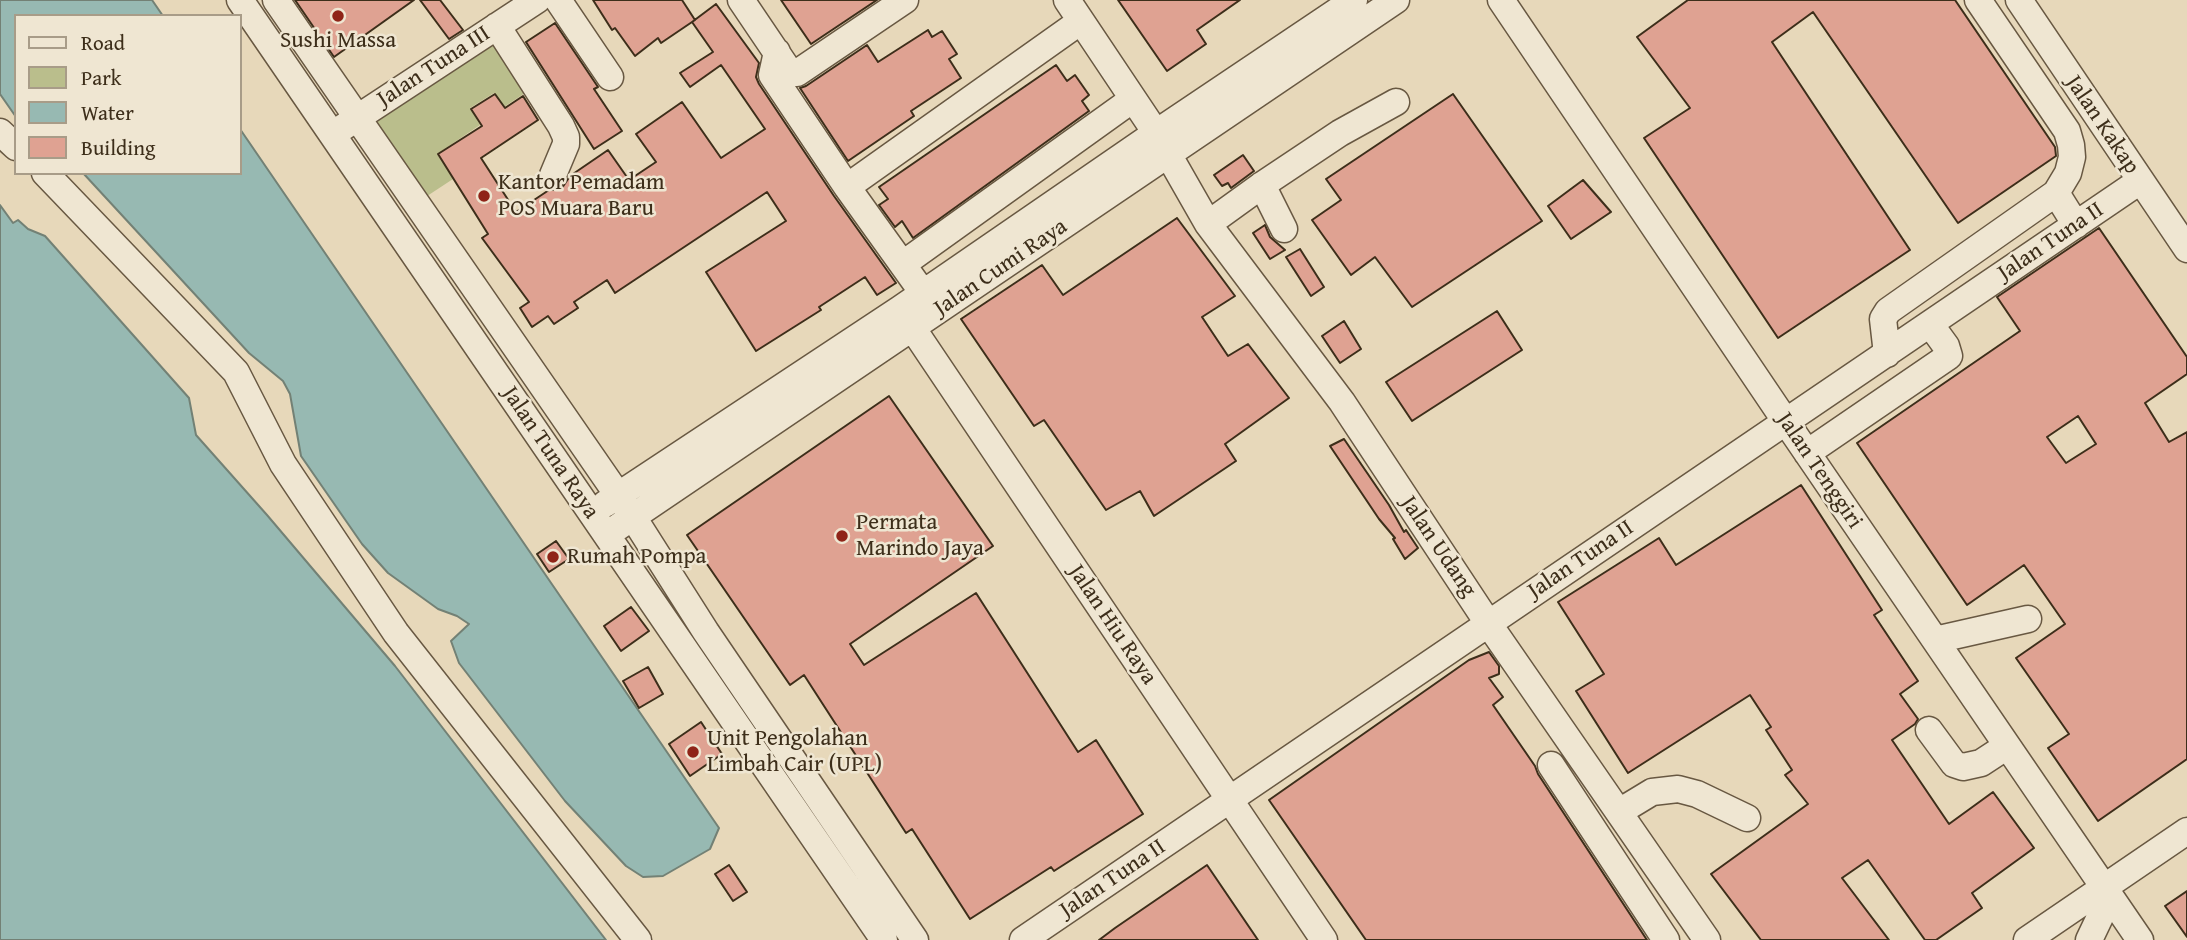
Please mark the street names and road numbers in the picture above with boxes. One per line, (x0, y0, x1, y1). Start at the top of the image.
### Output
street label: Jalan Tuna III (372, 20, 496, 114)
street label: Jalan Kakap (2059, 70, 2145, 180)
street label: Jalan Tuna II (1993, 197, 2109, 287)
street label: Jalan Cumi Raya (929, 213, 1073, 323)
street label: Jalan Tuna Raya (496, 382, 604, 524)
street label: Jalan Tenggiri (1770, 408, 1868, 534)
street label: Jalan Udang (1394, 491, 1482, 603)
street label: Jalan Tuna II (1523, 515, 1639, 605)
street label: Jalan Hiu Raya (1062, 560, 1162, 690)
street label: Jalan Tuna II (1055, 834, 1171, 924)

